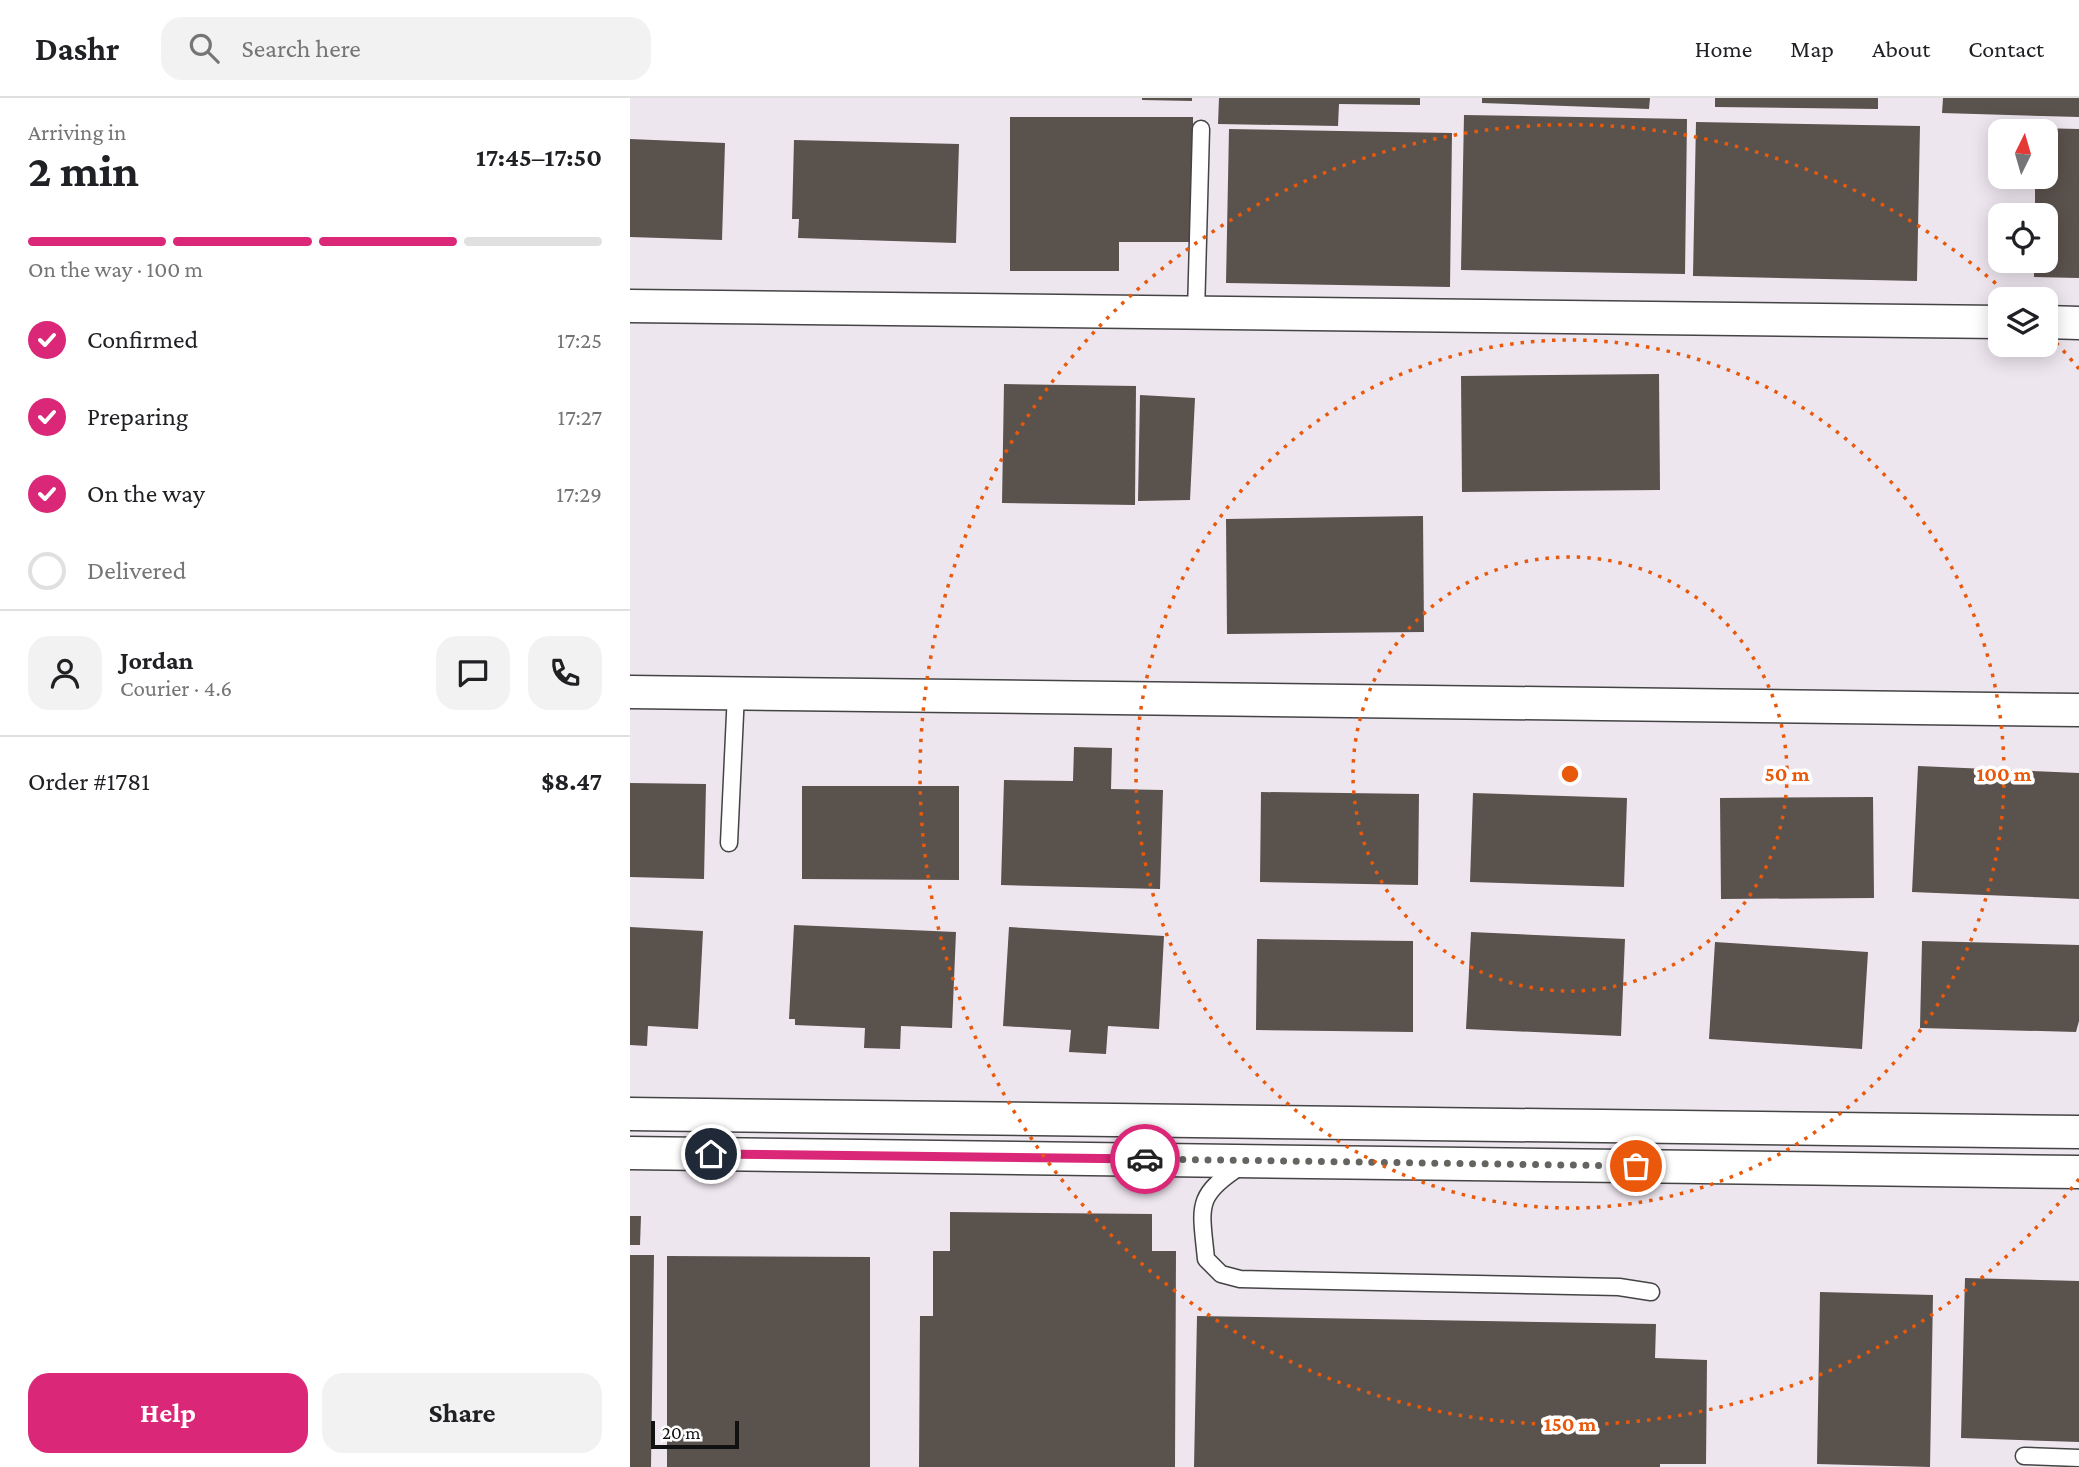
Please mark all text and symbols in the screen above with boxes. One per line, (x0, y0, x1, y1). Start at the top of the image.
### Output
search box (161, 17, 651, 80)
icon: search (185, 29, 223, 67)
text: Dashr (35, 30, 119, 67)
text: Search here (241, 34, 361, 63)
text: Home (1695, 35, 1752, 62)
text: Map (1790, 35, 1834, 62)
text: About (1872, 35, 1930, 62)
text: Contact (1968, 35, 2044, 62)
text: Arriving in (28, 119, 126, 145)
north arrow (1988, 119, 2058, 189)
map controls (1988, 119, 2058, 357)
text: 17:45–17:50 (476, 143, 602, 172)
text: 2 min (28, 145, 139, 196)
button: locate (1988, 203, 2058, 273)
text: On the way · 100 m (28, 256, 203, 282)
button: layers (1988, 287, 2058, 357)
icon: check (28, 321, 66, 359)
text: Confirmed (87, 325, 198, 354)
text: 17:25 (557, 327, 602, 353)
icon: check (28, 398, 66, 436)
text: Preparing (87, 402, 188, 431)
text: 17:27 (558, 404, 602, 430)
icon: check (28, 475, 66, 513)
text: On the way (87, 479, 205, 508)
text: 17:29 (556, 481, 602, 507)
text: Delivered (87, 556, 186, 585)
button: person (28, 636, 102, 710)
button: chat (436, 636, 510, 710)
button: phone (528, 636, 602, 710)
text: Jordan (120, 646, 194, 675)
text: Courier · 4.6 (120, 675, 232, 701)
centre of rings (1558, 762, 1582, 786)
text: 50 m (1765, 762, 1810, 786)
text: 100 m (1976, 762, 2032, 786)
text: Order #1781 (28, 767, 150, 796)
text: $8.47 (541, 767, 602, 796)
pin (681, 1124, 741, 1184)
courier (1110, 1124, 1180, 1194)
icon: home (692, 1135, 730, 1173)
pin (1606, 1136, 1666, 1196)
icon: car (1126, 1140, 1164, 1178)
icon: bag (1617, 1147, 1655, 1185)
button: Help (28, 1373, 308, 1453)
button: Share (322, 1373, 602, 1453)
text: 150 m (1544, 1412, 1597, 1436)
scale bar (651, 1418, 738, 1450)
text: 20 m (662, 1422, 701, 1443)

